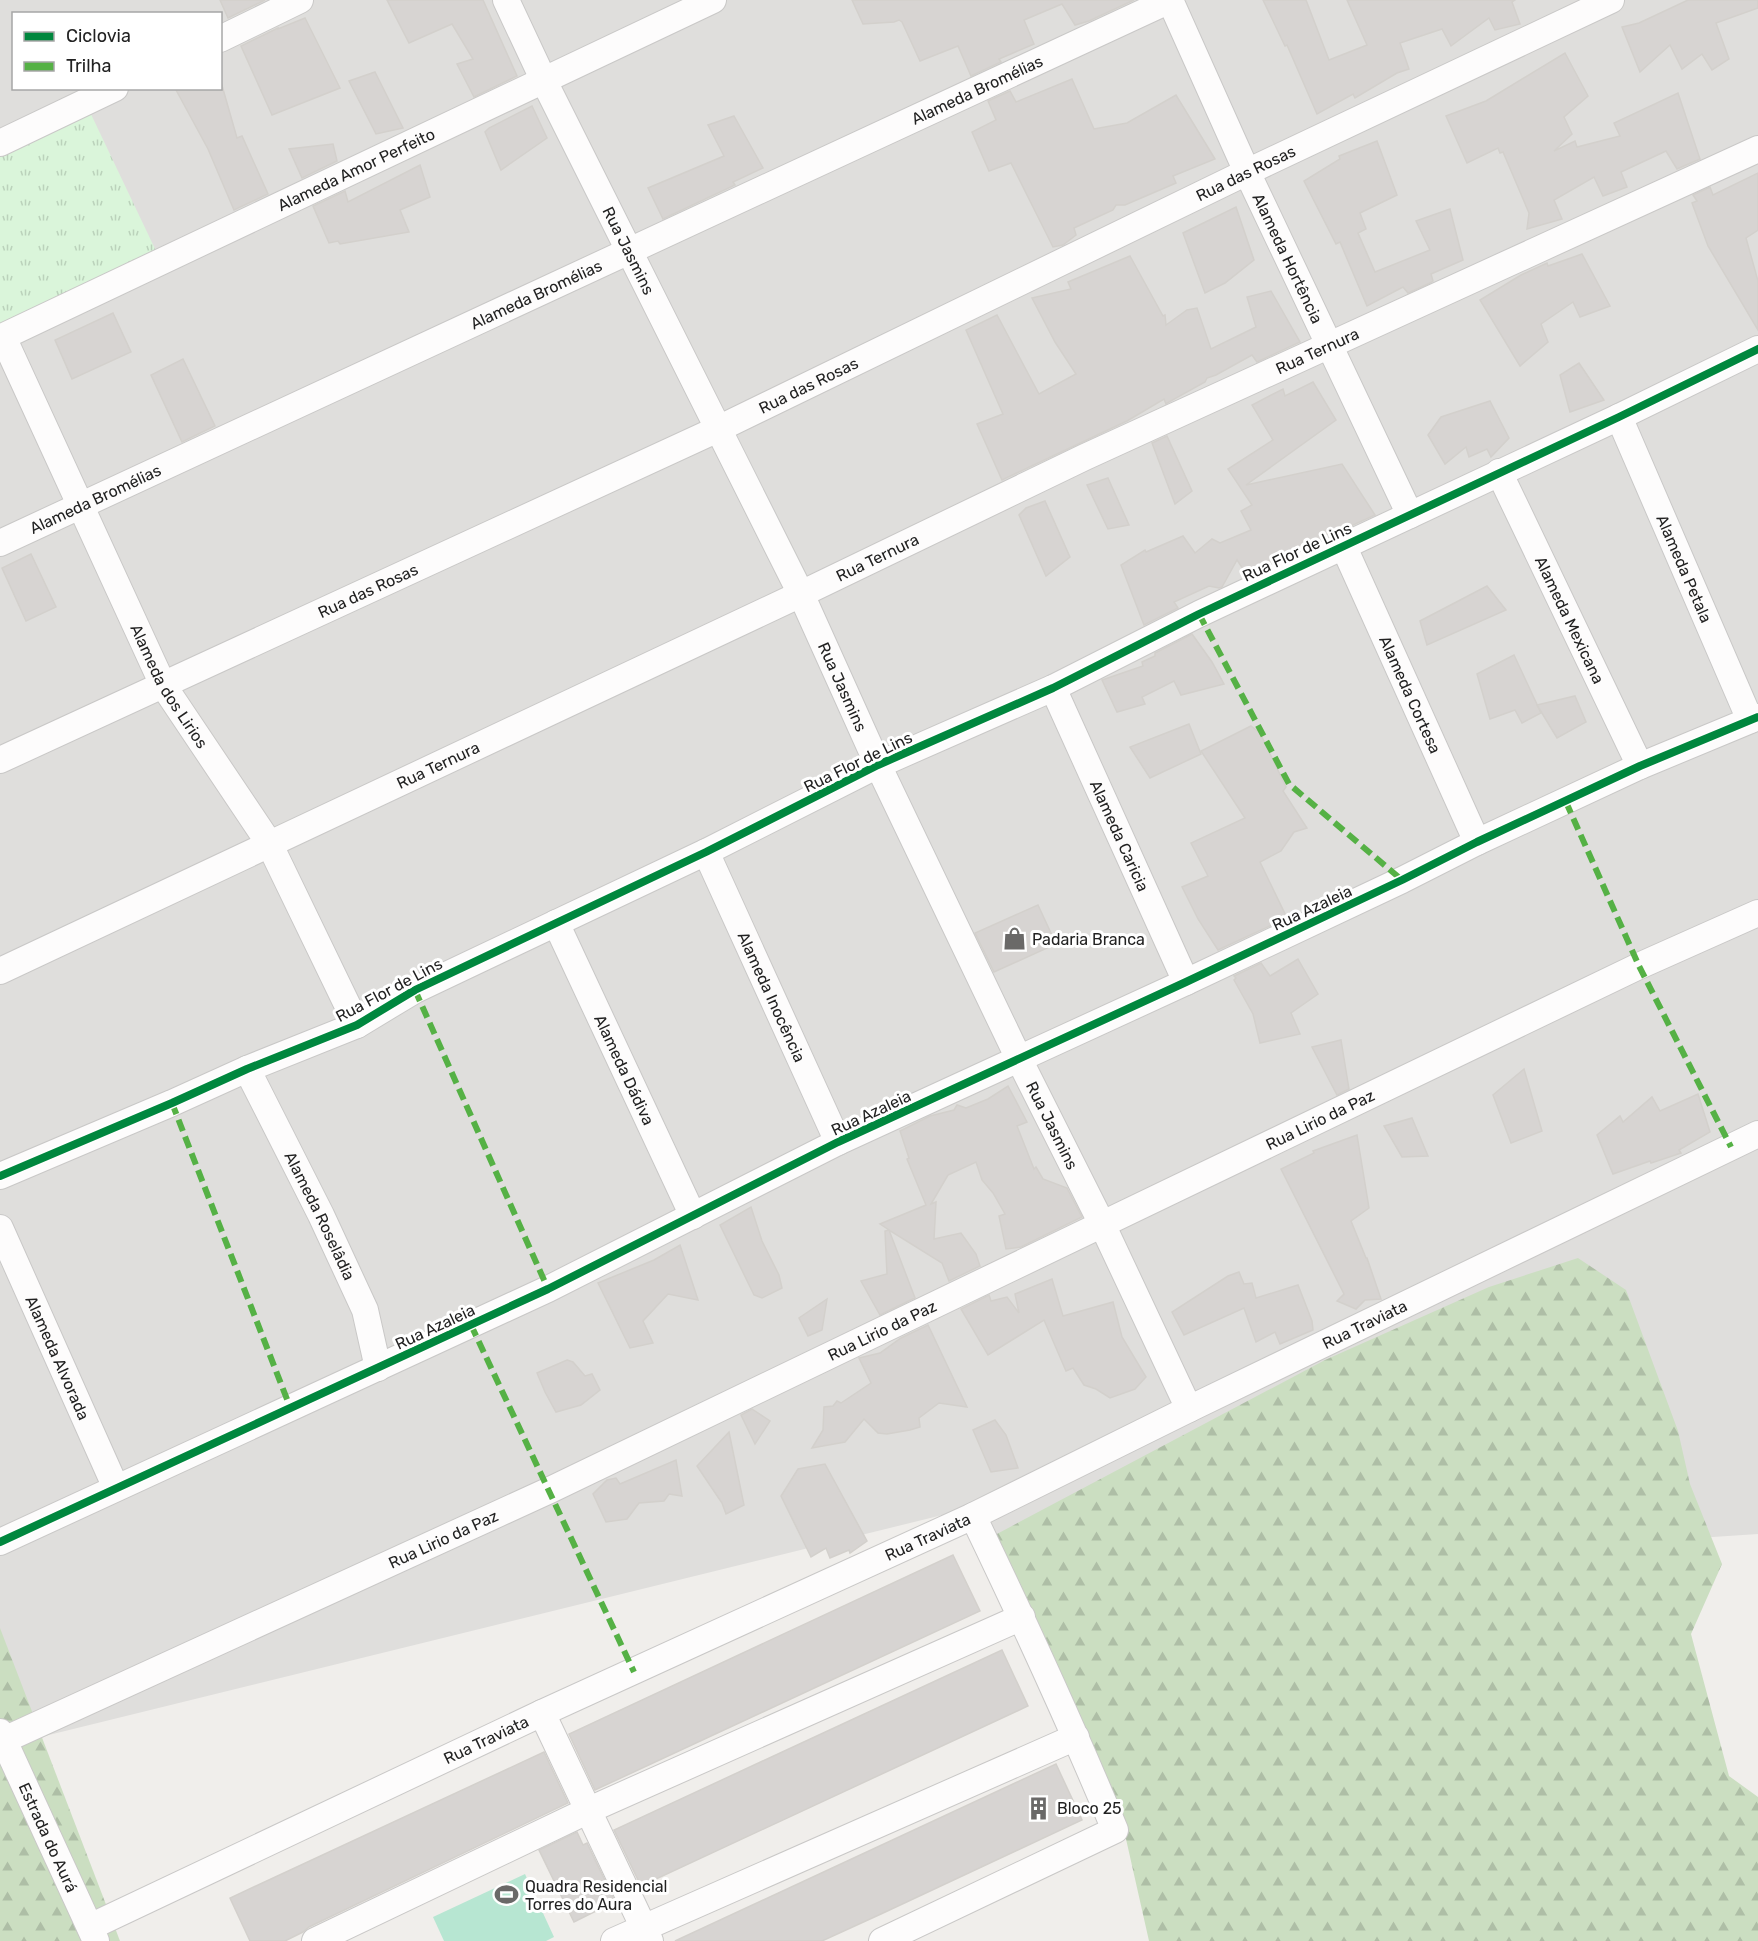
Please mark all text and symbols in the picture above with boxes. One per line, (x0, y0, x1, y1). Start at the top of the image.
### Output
legend (12, 12, 222, 90)
text: Ciclovia (66, 25, 131, 47)
street label: Alameda Bromélias (908, 51, 1046, 128)
text: Trilha (66, 55, 111, 77)
street label: Alameda Amor Perfeito (274, 124, 438, 215)
street label: Rua das Rosas (1193, 141, 1298, 205)
street label: Alameda Hortência (1249, 190, 1327, 327)
street label: Rua Jasmins (599, 203, 659, 298)
street label: Alameda Bromélias (467, 256, 605, 333)
street label: Rua Ternura (1273, 323, 1362, 378)
street label: Rua das Rosas (756, 353, 861, 417)
street label: Alameda Bromélias (26, 460, 164, 537)
street label: Alameda Petala (1653, 511, 1716, 625)
street label: Rua Flor de Lins (1239, 518, 1355, 586)
street label: Rua Ternura (833, 529, 922, 585)
street label: Alameda Mexicana (1531, 553, 1609, 687)
street label: Rua das Rosas (315, 559, 421, 622)
street label: Alameda dos Lirios (127, 621, 212, 752)
street label: Alameda Cortesa (1376, 633, 1445, 756)
street label: Rua Jasmins (814, 639, 871, 734)
street label: Rua Flor de Lins (801, 728, 915, 796)
street label: Rua Ternura (393, 737, 482, 793)
street label: Alameda Caricia (1086, 777, 1153, 894)
street label: Rua Azaleia (1269, 881, 1355, 935)
shop icon: Padaria Branca (1001, 926, 1027, 952)
street label: Alameda Inocência (734, 928, 810, 1065)
place label: Padaria Branca (1032, 930, 1145, 949)
street label: Rua Flor de Lins (332, 954, 446, 1026)
street label: Alameda Dádiva (591, 1012, 659, 1128)
street label: Rua Jasmins (1022, 1078, 1082, 1172)
street label: Rua Lirio da Paz (1263, 1085, 1377, 1154)
street label: Rua Azaleia (828, 1086, 914, 1140)
street label: Alameda Roselâdia (281, 1148, 359, 1283)
street label: Alameda Alvorada (22, 1293, 94, 1423)
street label: Rua Lirio da Paz (825, 1296, 939, 1364)
street label: Rua Traviata (1319, 1296, 1410, 1353)
street label: Rua Azaleia (392, 1300, 478, 1354)
street label: Rua Lirio da Paz (385, 1506, 501, 1572)
street label: Rua Traviata (882, 1509, 973, 1564)
street label: Rua Traviata (440, 1711, 531, 1768)
street label: Estrada do Aurá (15, 1780, 82, 1895)
building icon: Bloco 25 (1026, 1795, 1052, 1821)
place label: Bloco 25 (1057, 1799, 1122, 1818)
place label: Quadra Residencial Torres do Aura (525, 1877, 668, 1914)
sports icon: Quadra Residencial Torres do Aura (494, 1882, 520, 1908)

